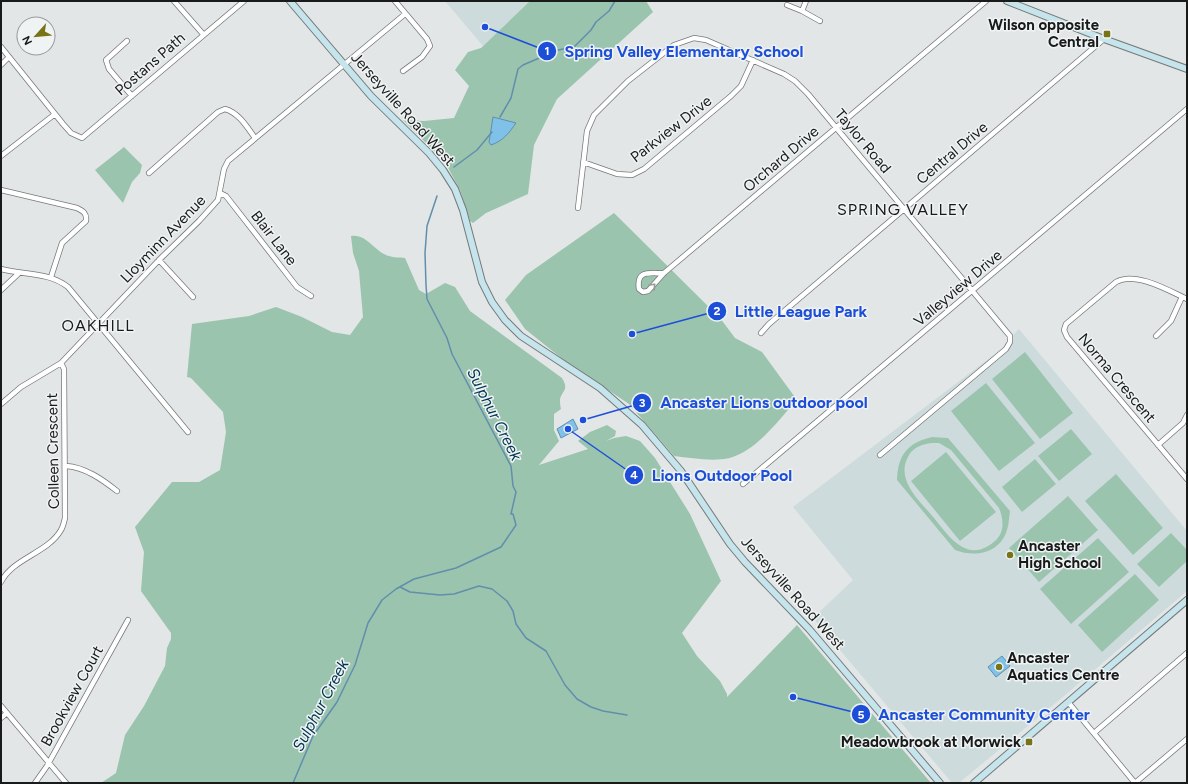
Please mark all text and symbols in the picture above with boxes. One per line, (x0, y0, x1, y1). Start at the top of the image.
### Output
north arrow (16, 16, 56, 56)
place label: Wilson opposite Central (988, 16, 1100, 51)
street label: Postans Path (111, 29, 189, 99)
marker: Wilson opposite Central (1102, 29, 1112, 39)
text: N (20, 34, 35, 47)
callout: Spring Valley Elementary School (537, 37, 812, 65)
text: Spring Valley Elementary School (564, 42, 804, 61)
text: 1 (544, 44, 550, 58)
street label: Jerseyville Road West (347, 49, 459, 170)
street label: Parkview Drive (627, 92, 715, 166)
street label: Taylor Road (831, 105, 895, 177)
street label: Central Drive (913, 118, 991, 188)
street label: Orchard Drive (740, 122, 822, 196)
street label: Lloyminn Avenue (117, 191, 209, 287)
district label: SPRING VALLEY (837, 200, 969, 219)
street label: Blair Lane (247, 207, 301, 269)
street label: Valleyview Drive (910, 246, 1006, 330)
one-way arrow (648, 283, 655, 290)
callout: Little League Park (707, 297, 875, 325)
text: Little League Park (735, 302, 868, 321)
text: 2 (714, 304, 721, 318)
district label: OAKHILL (61, 316, 135, 335)
street label: Norma Crescent (1074, 330, 1160, 427)
water label: Sulphur Creek (463, 365, 527, 465)
callout: Ancaster Lions outdoor pool (632, 389, 875, 417)
street label: Colleen Crescent (43, 393, 63, 509)
text: Ancaster Lions outdoor pool (660, 393, 868, 412)
text: 3 (639, 396, 646, 410)
callout: Lions Outdoor Pool (624, 461, 800, 489)
text: Lions Outdoor Pool (652, 466, 792, 485)
text: 4 (630, 468, 638, 482)
street label: Jerseyville Road West (737, 533, 849, 654)
place label: Ancaster High School (1018, 537, 1101, 572)
marker: Ancaster High School (1005, 550, 1015, 560)
street label: Brookview Court (37, 642, 107, 749)
place label: Ancaster Aquatics Centre (1007, 649, 1120, 684)
water label: Sulphur Creek (288, 655, 353, 754)
marker: Ancaster Aquatics Centre (994, 662, 1004, 672)
callout: Ancaster Community Center (851, 700, 1098, 728)
text: Ancaster Community Center (878, 705, 1090, 724)
text: 5 (858, 708, 865, 722)
place label: Meadowbrook at Morwick (841, 733, 1021, 751)
marker: Meadowbrook at Morwick (1024, 737, 1034, 747)

